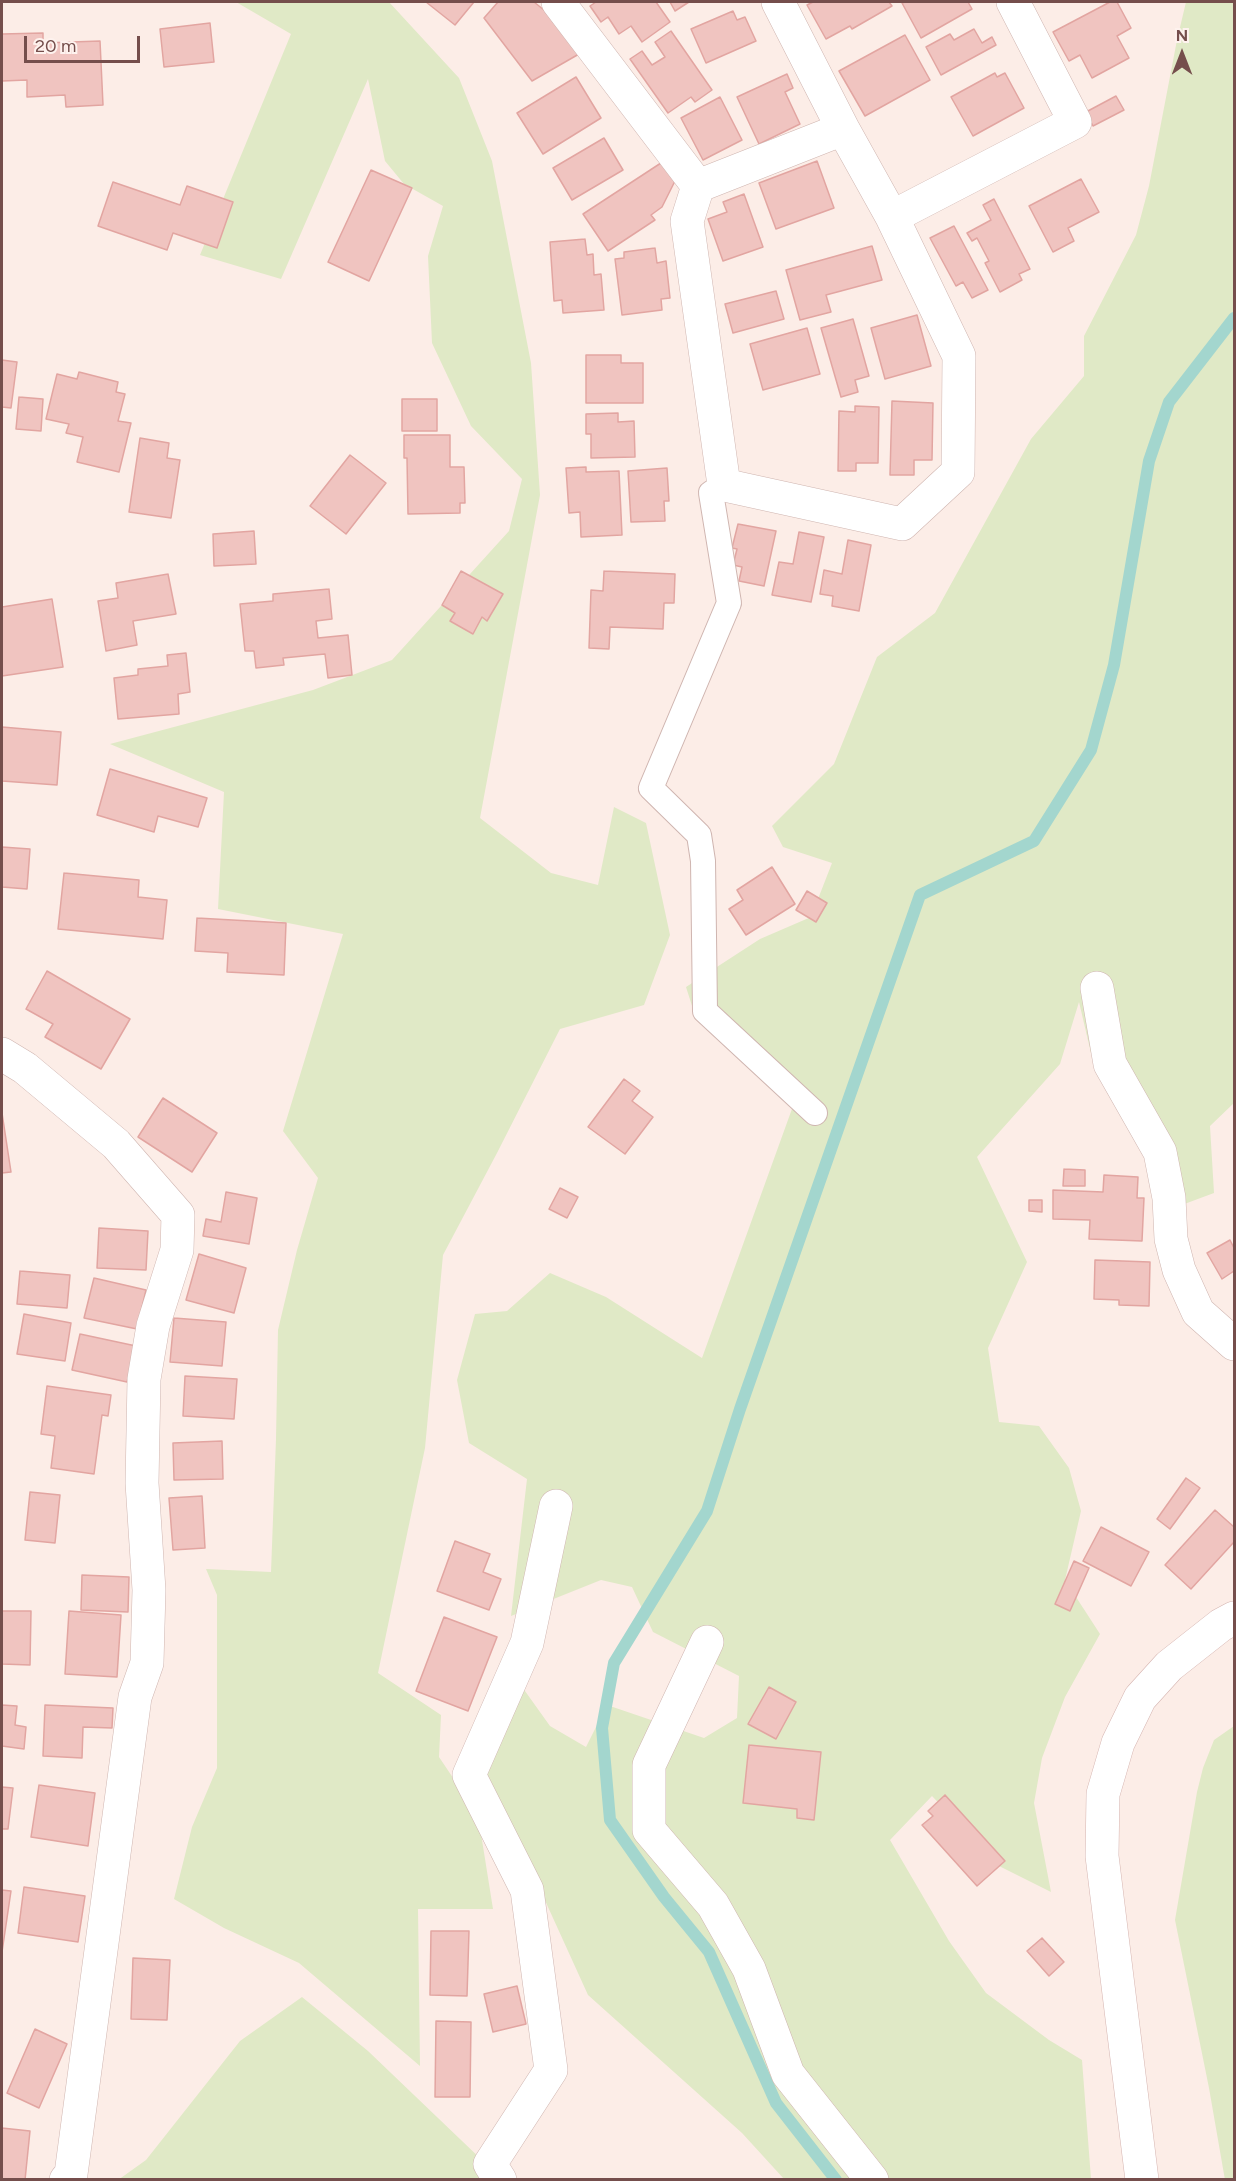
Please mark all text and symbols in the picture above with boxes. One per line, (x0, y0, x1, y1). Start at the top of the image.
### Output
scale bar (27, 24, 142, 62)
north arrow (1152, 24, 1212, 84)
text: N (1176, 26, 1188, 45)
text: 20 m (35, 35, 76, 57)

